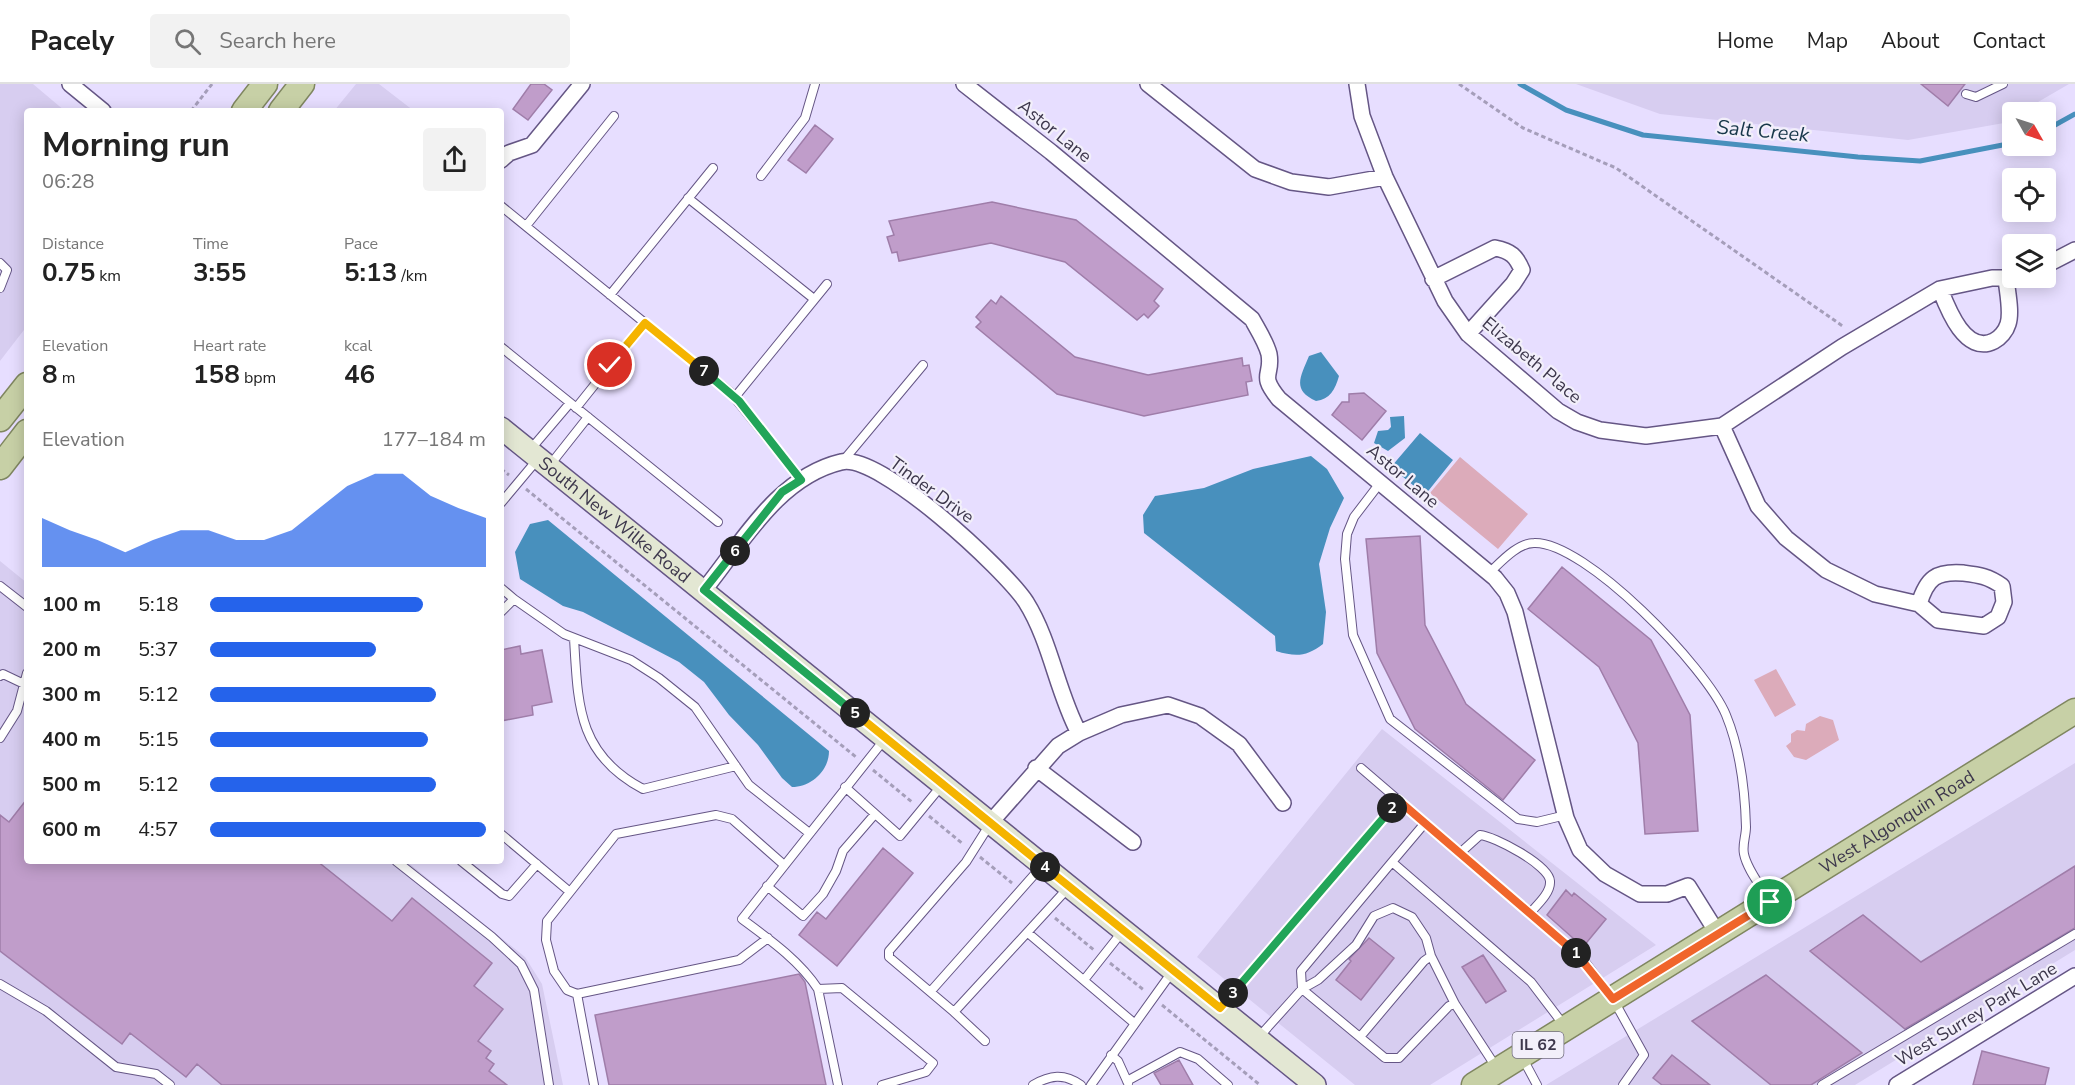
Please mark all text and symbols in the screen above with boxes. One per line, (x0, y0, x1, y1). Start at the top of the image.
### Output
search box (150, 14, 570, 68)
text: Pacely (30, 22, 114, 60)
icon: search (171, 25, 204, 58)
text: Search here (219, 26, 336, 56)
text: Home (1717, 27, 1774, 55)
text: Map (1807, 27, 1848, 55)
text: About (1881, 27, 1939, 55)
text: Contact (1972, 27, 2045, 55)
street label: Astor Lane (1013, 94, 1097, 168)
north arrow (2002, 102, 2056, 156)
map controls (2002, 102, 2056, 288)
water label: Salt Creek (1716, 114, 1811, 149)
text: Morning run (42, 123, 230, 168)
button: share (423, 128, 486, 191)
text: 06:28 (42, 168, 95, 195)
button: locate (2002, 168, 2056, 222)
text: Distance (42, 233, 104, 255)
text: Time (193, 233, 229, 255)
text: Pace (344, 233, 378, 255)
button: layers (2002, 234, 2056, 288)
text: 0.75 (42, 255, 95, 290)
text: 3:55 (193, 255, 246, 290)
text: 5:13 (344, 255, 397, 290)
text: km (95, 265, 121, 287)
text: /km (397, 265, 428, 287)
street label: Elizabeth Place (1477, 311, 1587, 409)
text: Elevation (42, 335, 108, 357)
text: Heart rate (193, 335, 266, 357)
text: kcal (344, 335, 372, 357)
pin (584, 339, 635, 390)
icon: check (593, 348, 626, 381)
pin: 7 (689, 356, 719, 386)
text: 8 (42, 357, 58, 392)
text: 158 (193, 357, 240, 392)
text: 46 (344, 357, 375, 392)
text: 7 (699, 360, 709, 382)
text: m (58, 367, 75, 389)
text: bpm (240, 367, 276, 389)
text: Elevation (42, 426, 125, 453)
text: 177–184 m (382, 426, 486, 453)
street label: Astor Lane (1362, 439, 1444, 513)
street label: South New Wilke Road (533, 451, 696, 588)
street label: Tinder Drive (885, 451, 979, 529)
pin: 6 (720, 536, 750, 566)
text: 6 (730, 540, 740, 562)
text: 100 m (42, 591, 101, 618)
text: 5:18 (138, 591, 179, 618)
text: 200 m (42, 636, 101, 663)
text: 5:37 (138, 636, 179, 663)
text: 300 m (42, 681, 101, 708)
text: 5:12 (138, 681, 179, 708)
pin: 5 (840, 698, 870, 728)
text: 5 (850, 702, 860, 724)
text: 400 m (42, 726, 101, 753)
text: 5:15 (138, 726, 179, 753)
street label: West Algonquin Road (1815, 765, 1979, 879)
text: 500 m (42, 771, 101, 798)
text: 5:12 (138, 771, 179, 798)
pin: 2 (1377, 793, 1407, 823)
text: 2 (1387, 797, 1397, 819)
text: 600 m (42, 816, 101, 843)
text: 4:57 (138, 816, 179, 843)
pin: 4 (1030, 852, 1060, 882)
text: 4 (1040, 856, 1050, 878)
pin (1744, 876, 1795, 927)
icon: arrive (1753, 885, 1786, 918)
pin: 1 (1561, 938, 1591, 968)
text: 1 (1571, 942, 1581, 964)
street label: West Surrey Park Lane (1891, 956, 2061, 1072)
pin: 3 (1218, 978, 1248, 1008)
text: 3 (1228, 982, 1238, 1004)
road number: IL 62 (1512, 1032, 1564, 1058)

